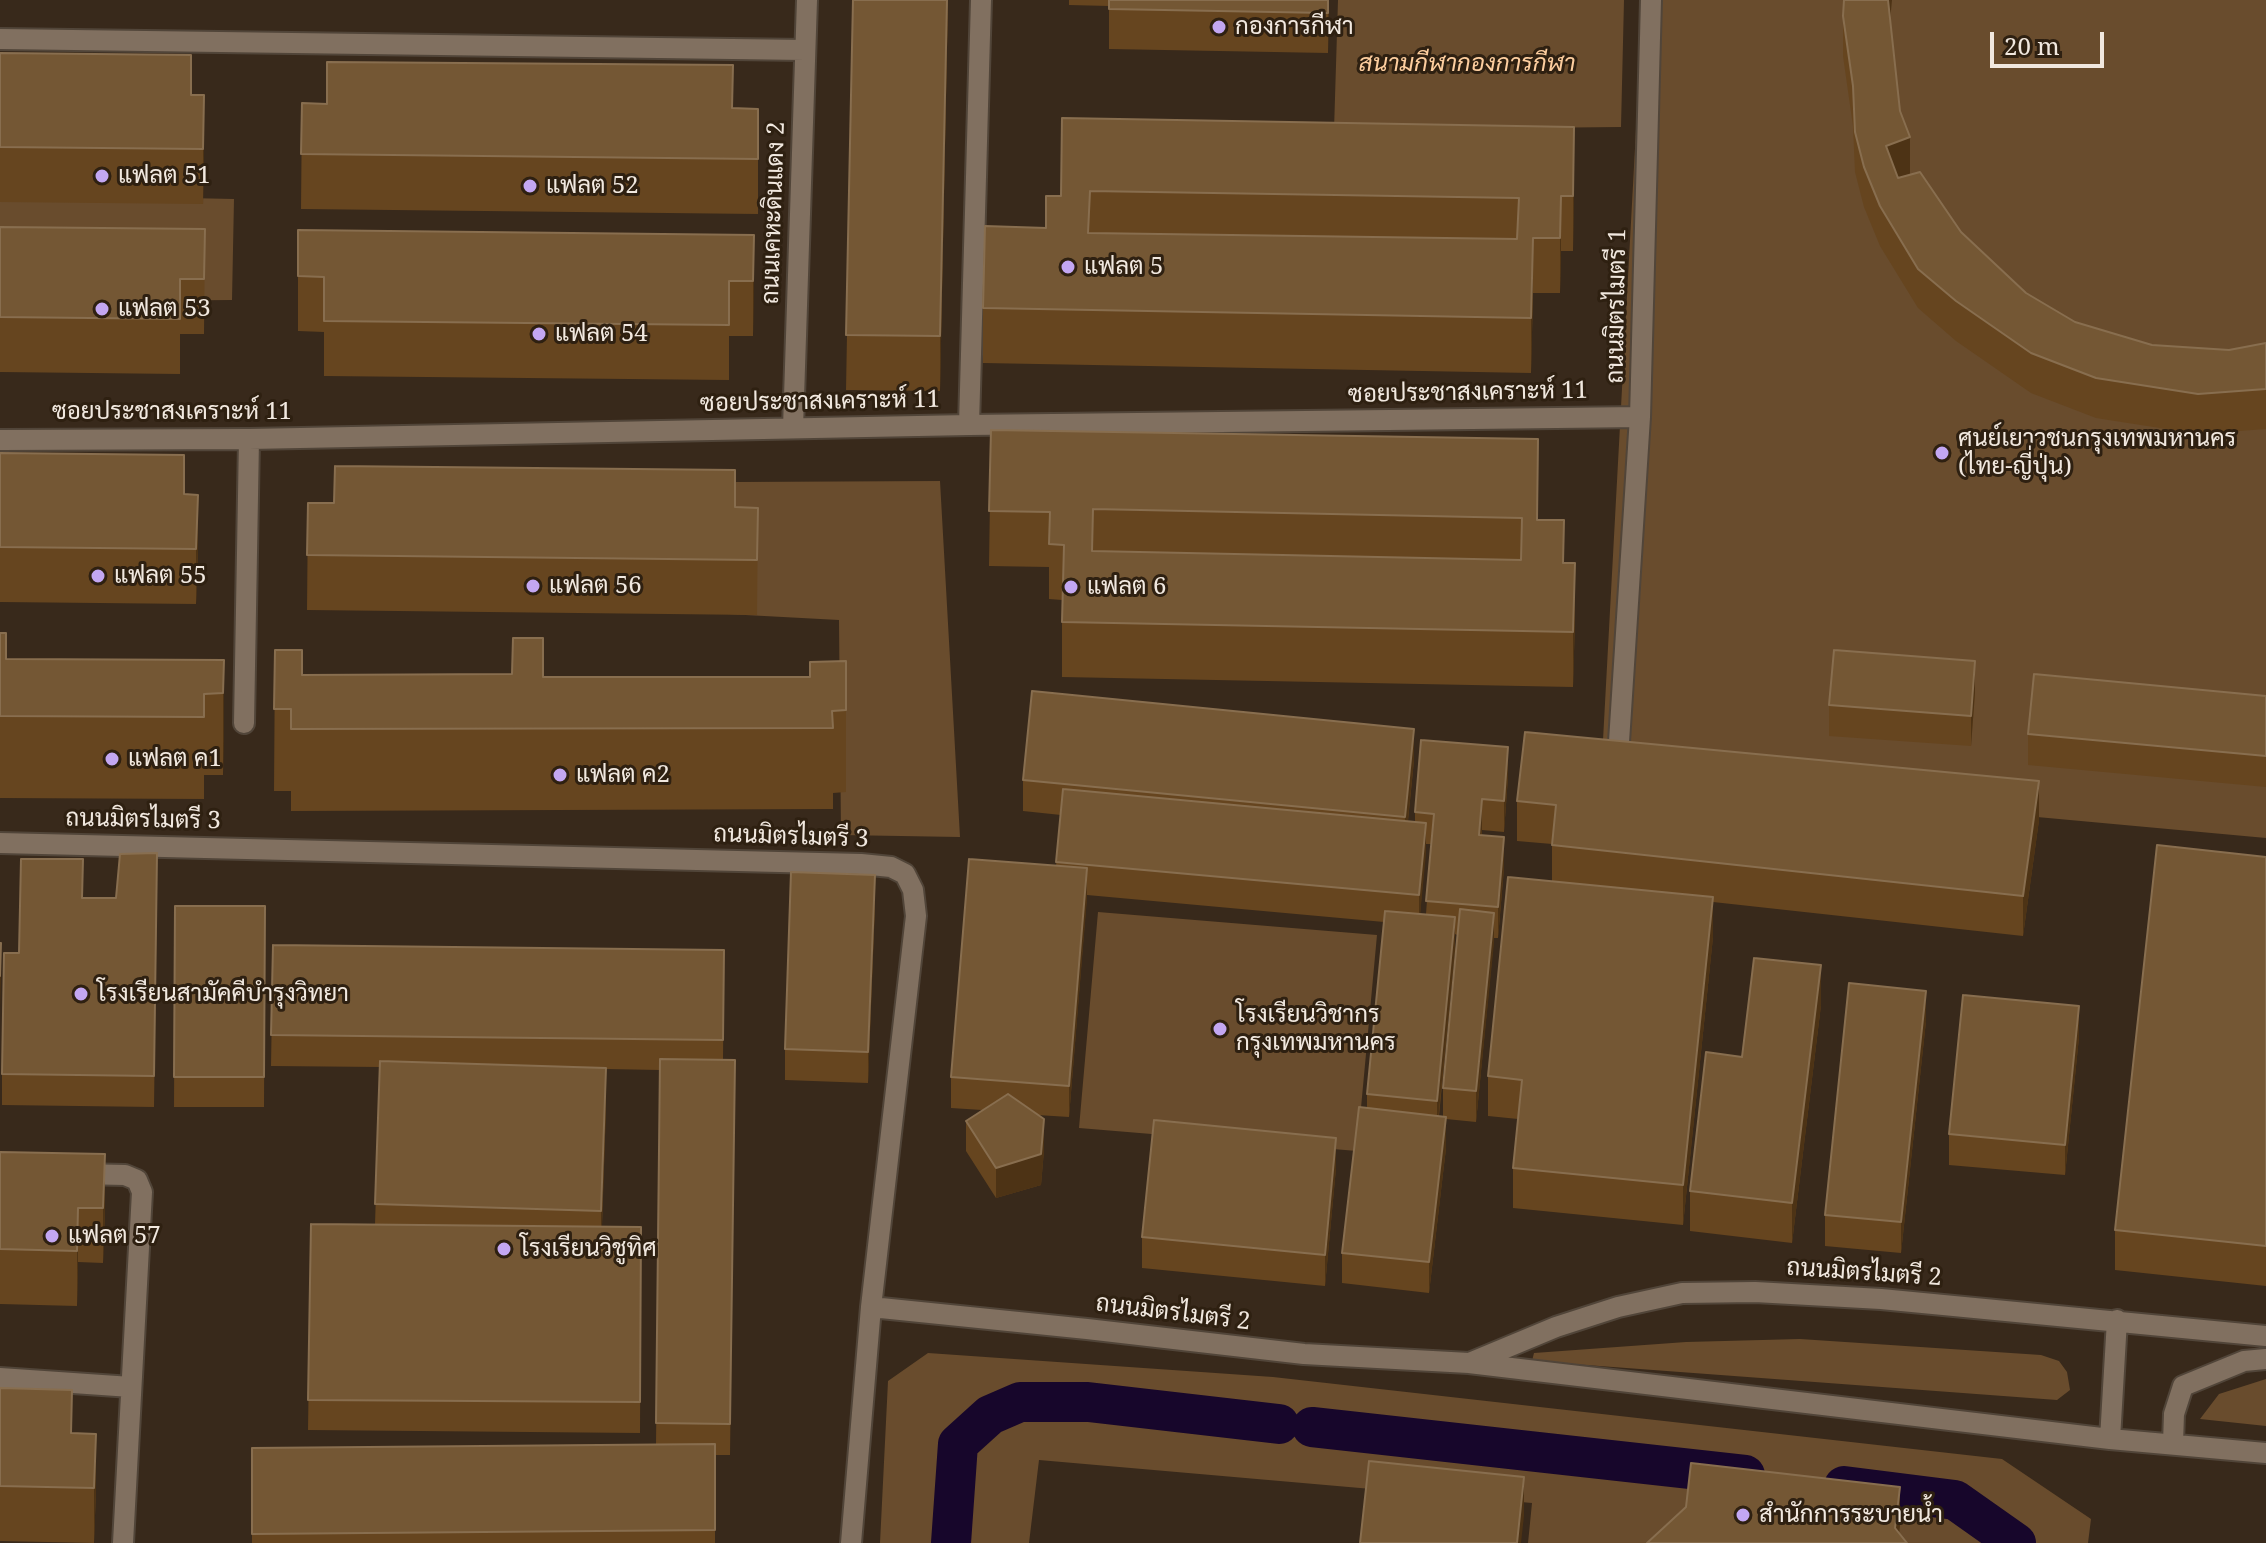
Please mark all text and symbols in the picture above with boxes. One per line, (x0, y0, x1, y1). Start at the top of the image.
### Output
place label: กองการกีฬา (1235, 13, 1354, 41)
scale bar (1994, 16, 2108, 66)
marker: กองการกีฬา (1210, 18, 1228, 36)
text: 20 m (2004, 29, 2060, 62)
park label: สนามกีฬากองการกีฬา (1359, 50, 1575, 78)
street label: ถนนเคหะดินแดง 2 (756, 121, 792, 305)
place label: แฟลต 51 (118, 162, 211, 190)
marker: แฟลต 51 (93, 167, 111, 185)
place label: แฟลต 52 (546, 172, 639, 200)
marker: แฟลต 52 (521, 177, 539, 195)
street label: ถนนมิตรไมตรี 1 (1601, 228, 1633, 384)
place label: แฟลต 5 (1084, 253, 1163, 281)
marker: แฟลต 5 (1059, 258, 1077, 276)
place label: แฟลต 53 (118, 295, 211, 323)
marker: แฟลต 53 (93, 300, 111, 318)
place label: แฟลต 54 (555, 320, 648, 348)
marker: แฟลต 54 (530, 325, 548, 343)
street label: ซอยประชาสงเคราะห์ 11 (1348, 377, 1588, 409)
street label: ซอยประชาสงเคราะห์ 11 (700, 386, 940, 418)
street label: ซอยประชาสงเคราะห์ 11 (52, 398, 292, 426)
place label: ศูนย์เยาวชนกรุงเทพมหานคร (ไทย-ญี่ปุ่น) (1958, 425, 2236, 481)
marker: ศูนย์เยาวชนกรุงเทพมหานคร (ไทย-ญี่ปุ่น) (1933, 444, 1951, 462)
place label: แฟลต 55 (114, 562, 207, 590)
marker: แฟลต 55 (89, 567, 107, 585)
place label: แฟลต 56 (549, 572, 642, 600)
place label: แฟลต 6 (1087, 573, 1166, 601)
marker: แฟลต 56 (524, 577, 542, 595)
marker: แฟลต 6 (1062, 578, 1080, 596)
place label: แฟลต ค1 (128, 745, 222, 773)
marker: แฟลต ค1 (103, 750, 121, 768)
place label: แฟลต ค2 (576, 761, 670, 789)
marker: แฟลต ค2 (551, 766, 569, 784)
street label: ถนนมิตรไมตรี 3 (65, 804, 221, 836)
street label: ถนนมิตรไมตรี 3 (713, 820, 869, 854)
place label: โรงเรียนสามัคคีบํารุงวิทยา (97, 980, 349, 1008)
marker: โรงเรียนสามัคคีบํารุงวิทยา (72, 985, 90, 1003)
place label: โรงเรียนวิชากร กรุงเทพมหานคร (1236, 1001, 1396, 1057)
marker: โรงเรียนวิชากร กรุงเทพมหานคร (1211, 1020, 1229, 1038)
place label: แฟลต 57 (68, 1222, 161, 1250)
marker: แฟลต 57 (43, 1227, 61, 1245)
place label: โรงเรียนวิชูทิศ (520, 1235, 657, 1263)
marker: โรงเรียนวิชูทิศ (495, 1240, 513, 1258)
street label: ถนนมิตรไมตรี 2 (1785, 1253, 1943, 1293)
street label: ถนนมิตรไมตรี 2 (1094, 1289, 1252, 1337)
place label: สำนักการระบายน้ำ (1759, 1501, 1943, 1529)
marker: สำนักการระบายน้ำ (1734, 1506, 1752, 1524)

